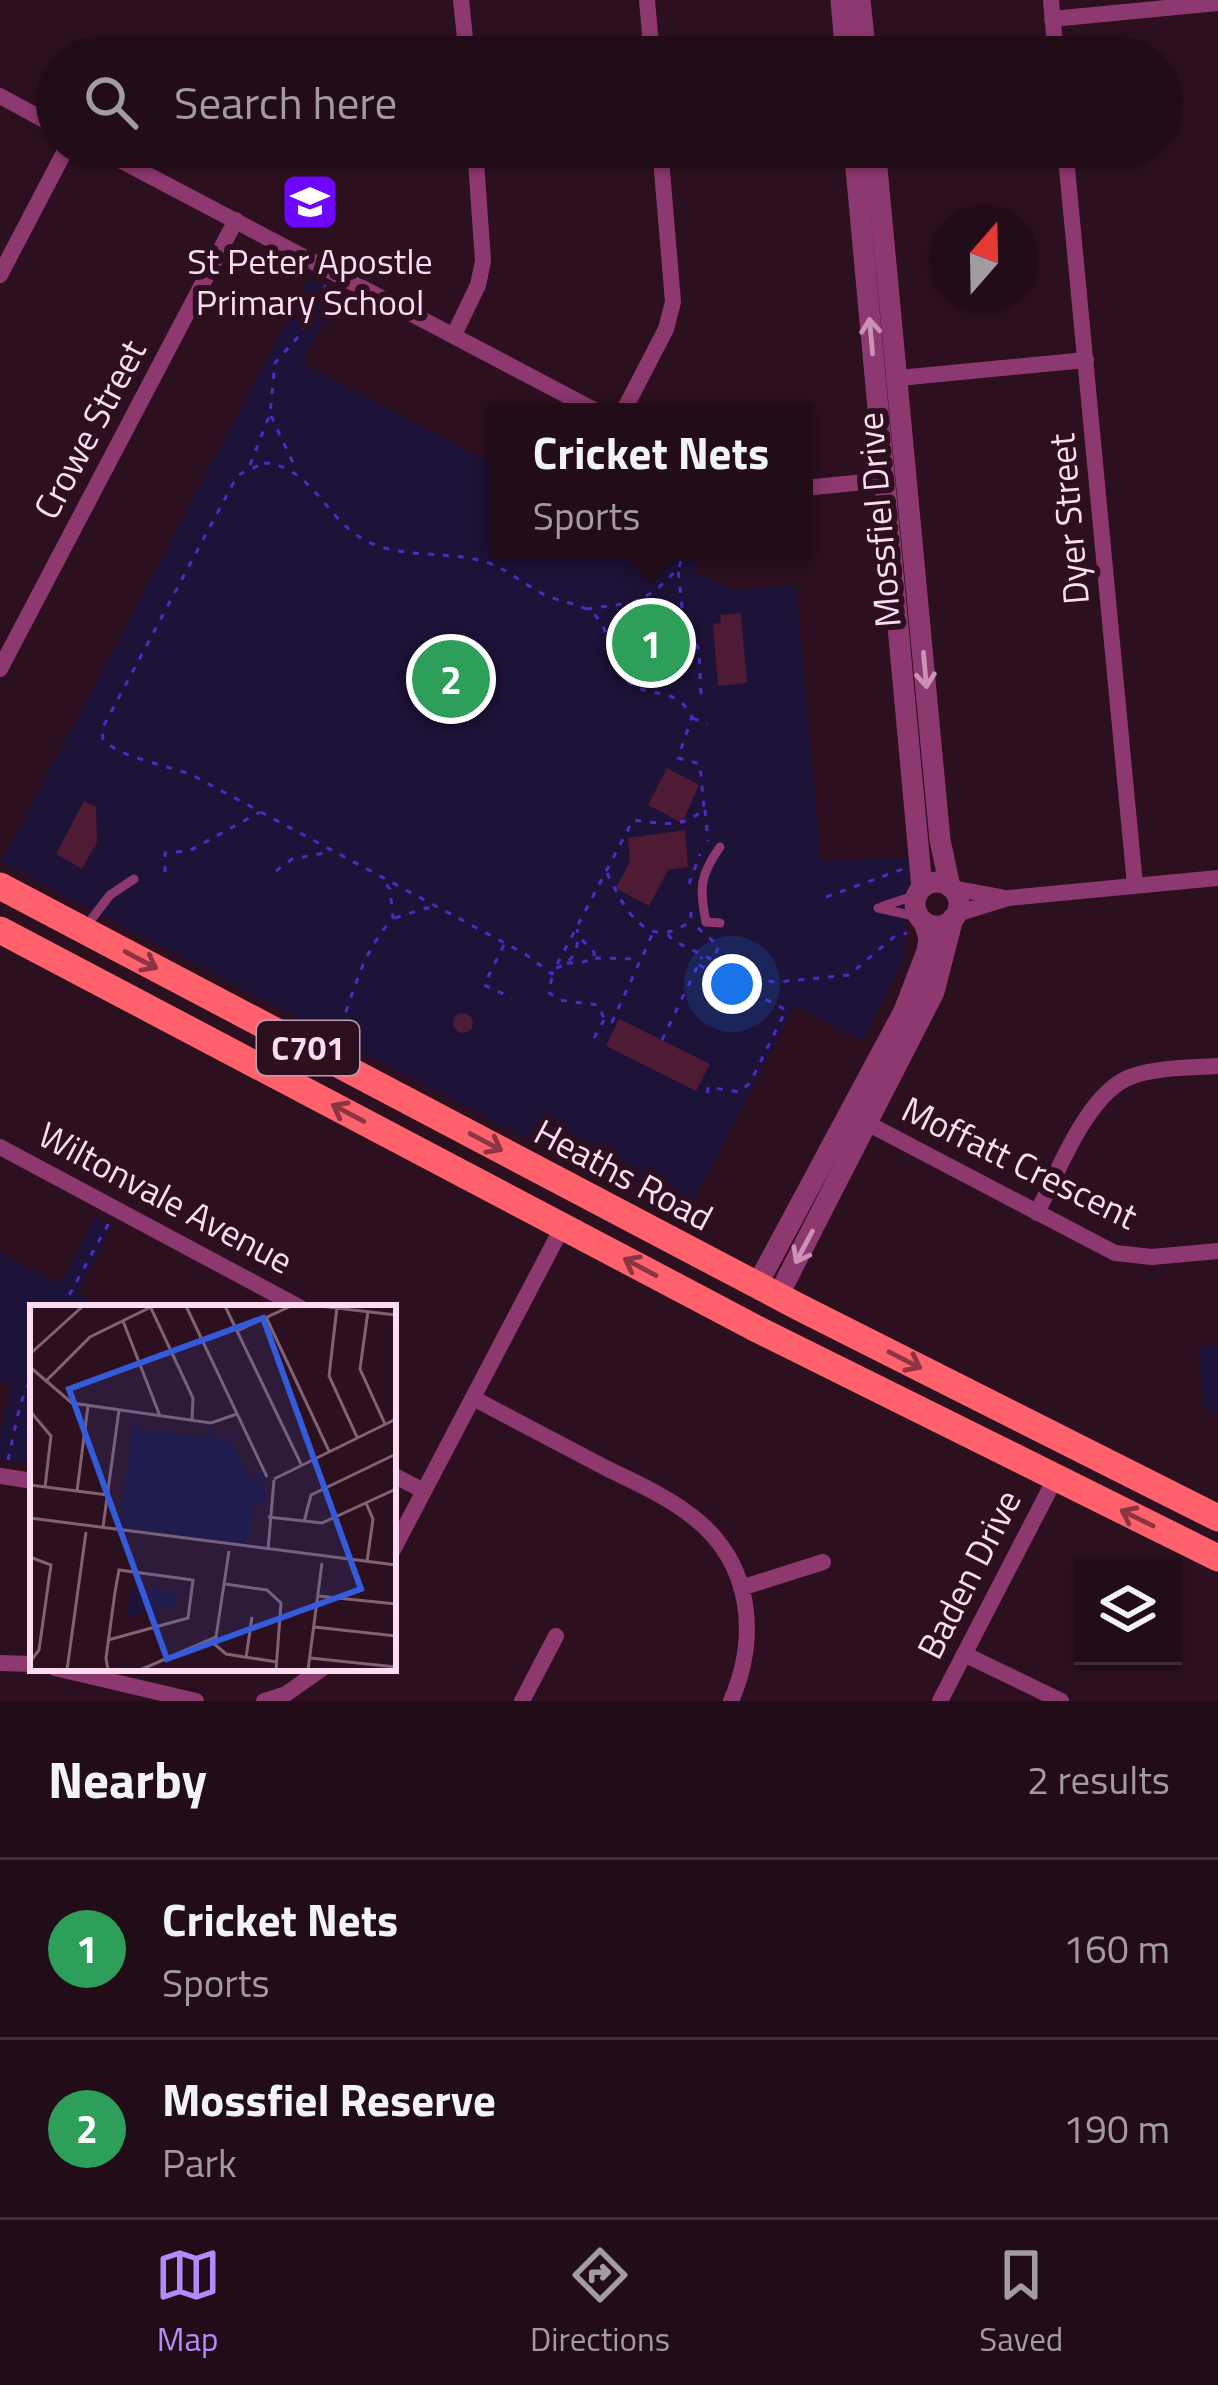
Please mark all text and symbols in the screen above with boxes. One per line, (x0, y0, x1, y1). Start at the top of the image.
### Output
search box (36, 36, 1182, 168)
text: Search here (174, 68, 397, 136)
icon: search (78, 69, 144, 135)
school or university icon: St Peter Apostle Primary School (279, 171, 341, 233)
north arrow (930, 204, 1038, 312)
place label: St Peter Apostle Primary School (187, 233, 433, 329)
one-way arrow (860, 317, 883, 356)
street label: Crowe Street (19, 329, 160, 529)
popup (489, 403, 813, 559)
street label: Mossfiel Drive (841, 410, 915, 630)
text: Cricket Nets (533, 418, 769, 486)
street label: Dyer Street (1033, 431, 1103, 607)
text: Sports (533, 486, 640, 545)
pin: 1 (612, 598, 690, 688)
pin: 2 (412, 634, 490, 724)
one-way arrow (914, 650, 937, 689)
one-way arrow (122, 950, 158, 973)
your location (702, 954, 762, 1014)
road number: C701 (257, 1021, 359, 1075)
street label: Moffatt Crescent (893, 1081, 1147, 1243)
one-way arrow (331, 1101, 366, 1124)
street label: Heaths Road (525, 1104, 723, 1244)
street label: Wiltonvale Avenue (29, 1107, 303, 1287)
one-way arrow (467, 1131, 502, 1154)
one-way arrow (792, 1229, 815, 1264)
one-way arrow (623, 1255, 659, 1278)
inset map (30, 1305, 396, 1671)
one-way arrow (887, 1350, 922, 1373)
street label: Baden Drive (902, 1480, 1034, 1668)
one-way arrow (1120, 1505, 1155, 1528)
map controls (1074, 1557, 1182, 1665)
button: layers (1074, 1557, 1182, 1665)
text: Nearby (48, 1740, 207, 1818)
text: 2 results (1027, 1750, 1170, 1809)
text: Cricket Nets (162, 1885, 398, 1953)
text: 1 (76, 1919, 98, 1978)
text: 160 m (1063, 1919, 1170, 1978)
text: Sports (162, 1953, 270, 2012)
text: Mossfiel Reserve (162, 2065, 496, 2133)
text: 2 (76, 2099, 98, 2158)
text: 190 m (1063, 2099, 1170, 2158)
text: Park (162, 2133, 237, 2192)
tab: Map (155, 2242, 221, 2364)
tab: Directions (530, 2242, 670, 2364)
tab: Saved (979, 2242, 1063, 2364)

